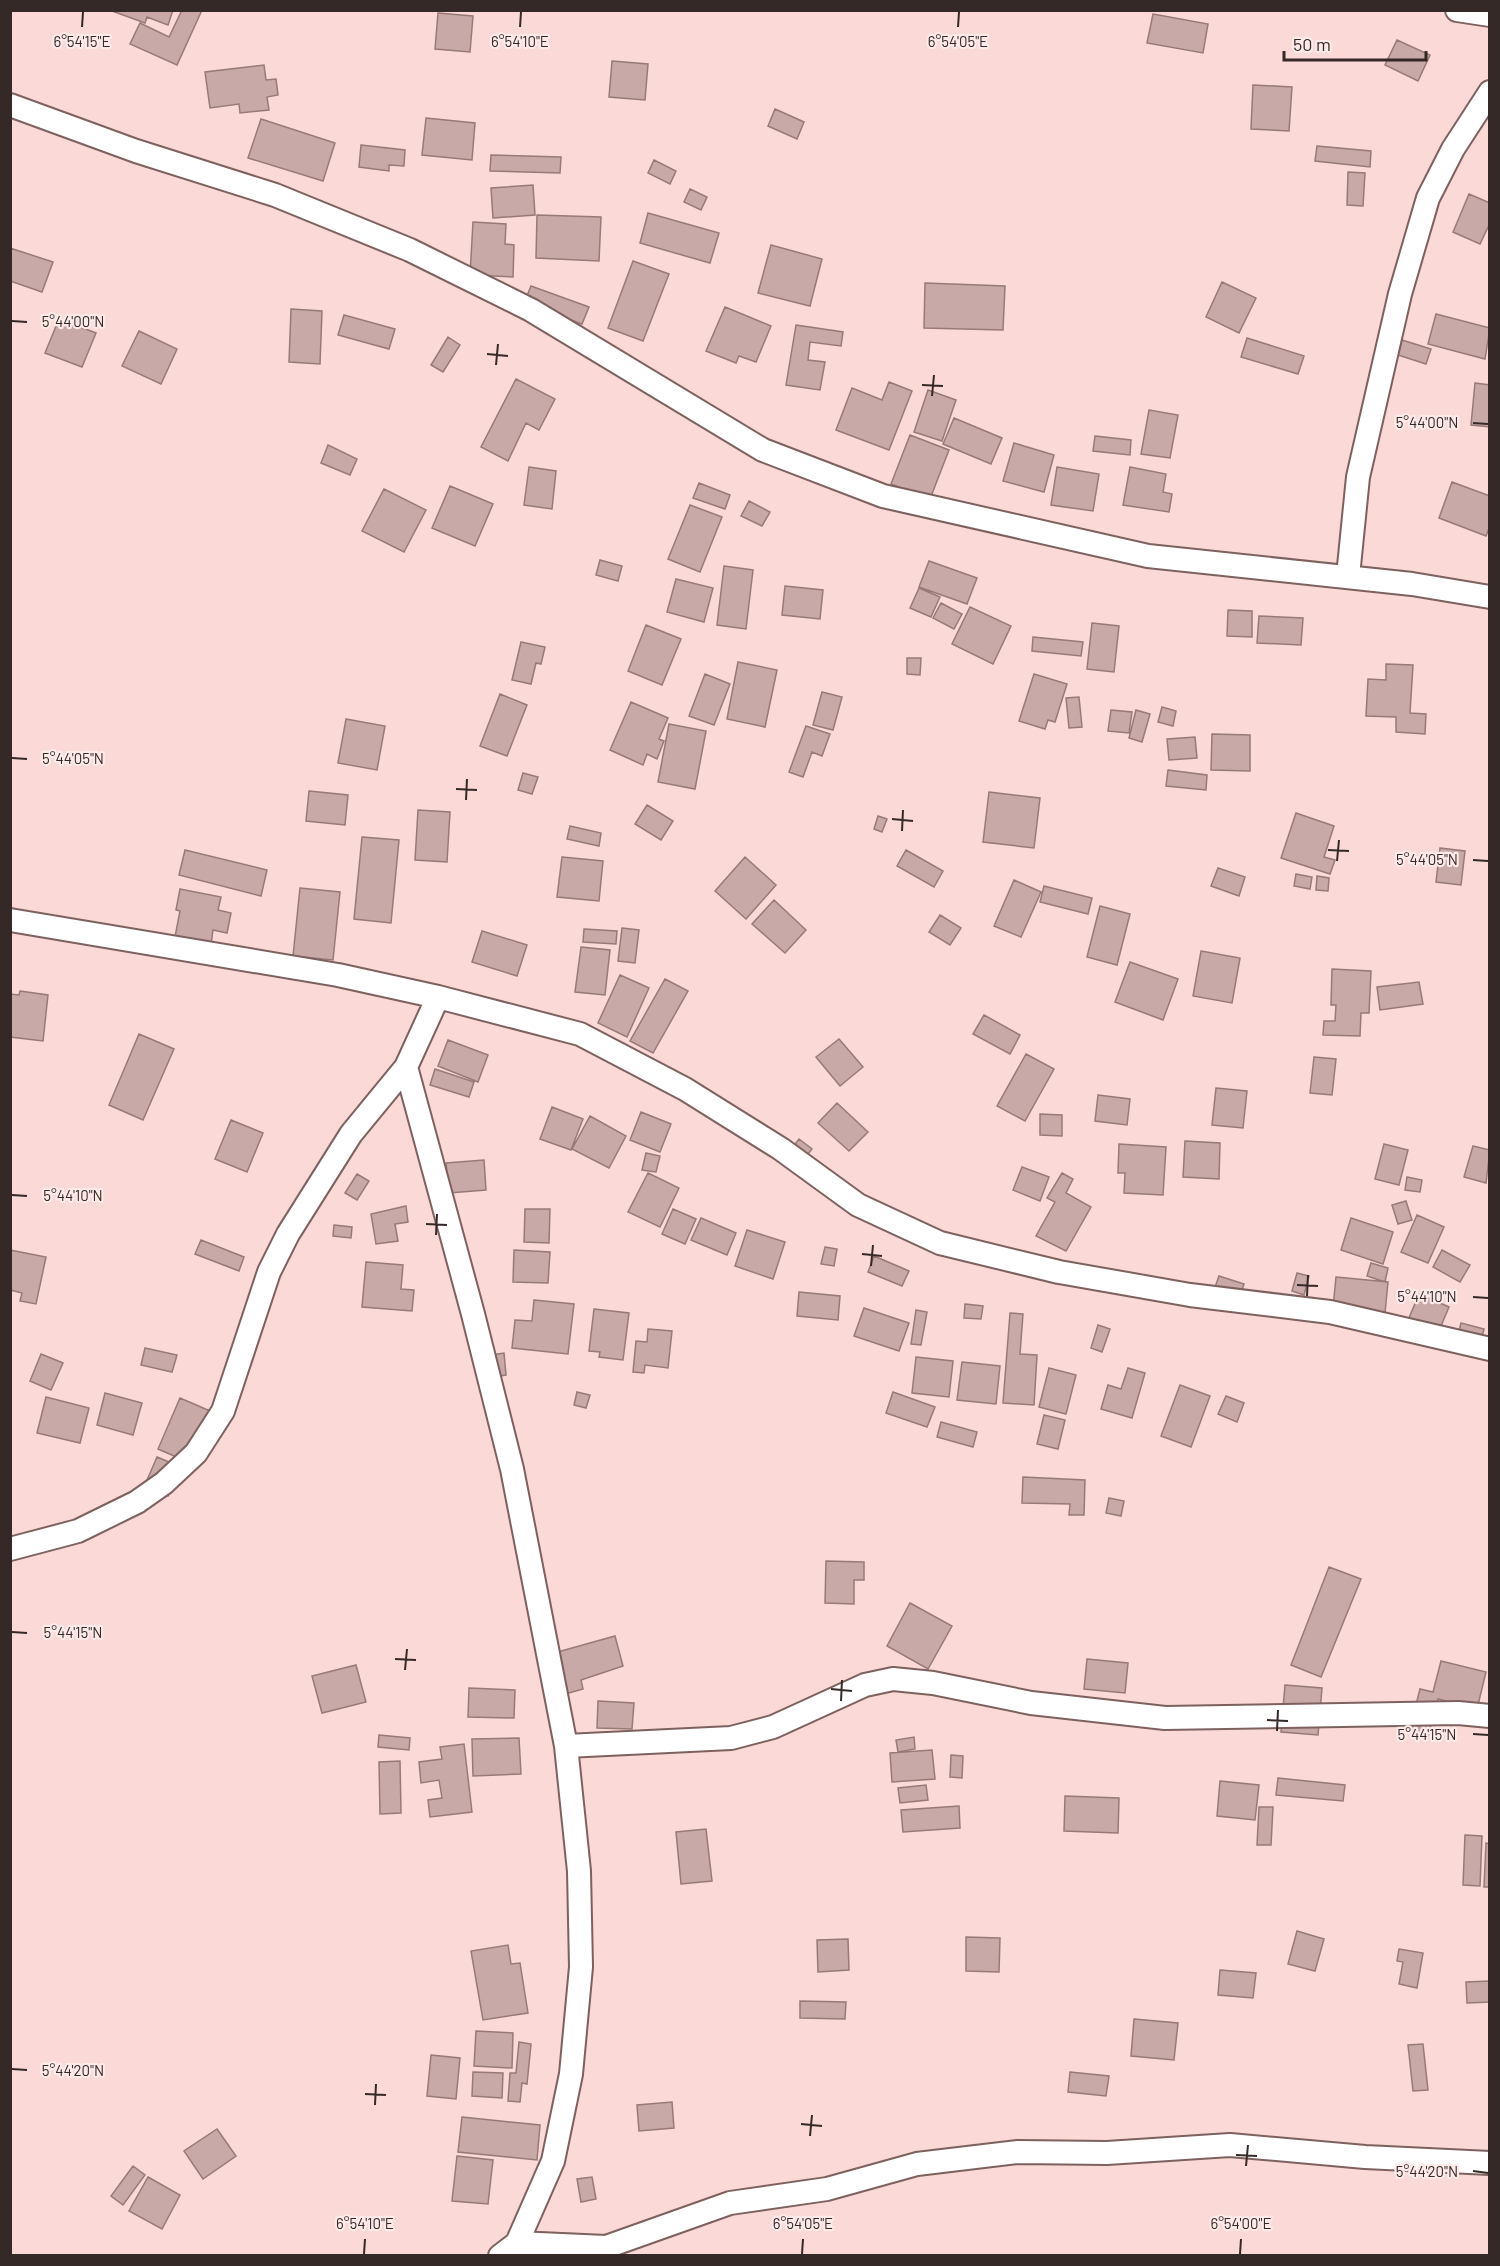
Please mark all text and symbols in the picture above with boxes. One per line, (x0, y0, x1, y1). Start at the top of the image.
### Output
scale bar (1284, 24, 1426, 62)
text: 6°54'15"E (53, 32, 111, 50)
text: 6°54'10"E (491, 32, 549, 50)
text: 6°54'05"E (928, 32, 988, 50)
text: 50 m (1293, 33, 1331, 55)
text: 5°44'00"N (42, 312, 104, 330)
text: 5°44'00"N (1396, 413, 1458, 431)
text: 5°44'05"N (42, 749, 104, 767)
text: 5°44'05"N (1396, 850, 1458, 868)
text: 5°44'10"N (43, 1186, 103, 1204)
text: 5°44'10"N (1397, 1287, 1457, 1305)
text: 5°44'15"N (44, 1623, 102, 1641)
text: 5°44'15"N (1398, 1725, 1456, 1743)
text: 5°44'20"N (42, 2061, 104, 2079)
text: 5°44'20"N (1396, 2162, 1458, 2180)
text: 6°54'10"E (336, 2214, 394, 2232)
text: 6°54'05"E (773, 2214, 833, 2232)
text: 6°54'00"E (1210, 2214, 1272, 2232)

